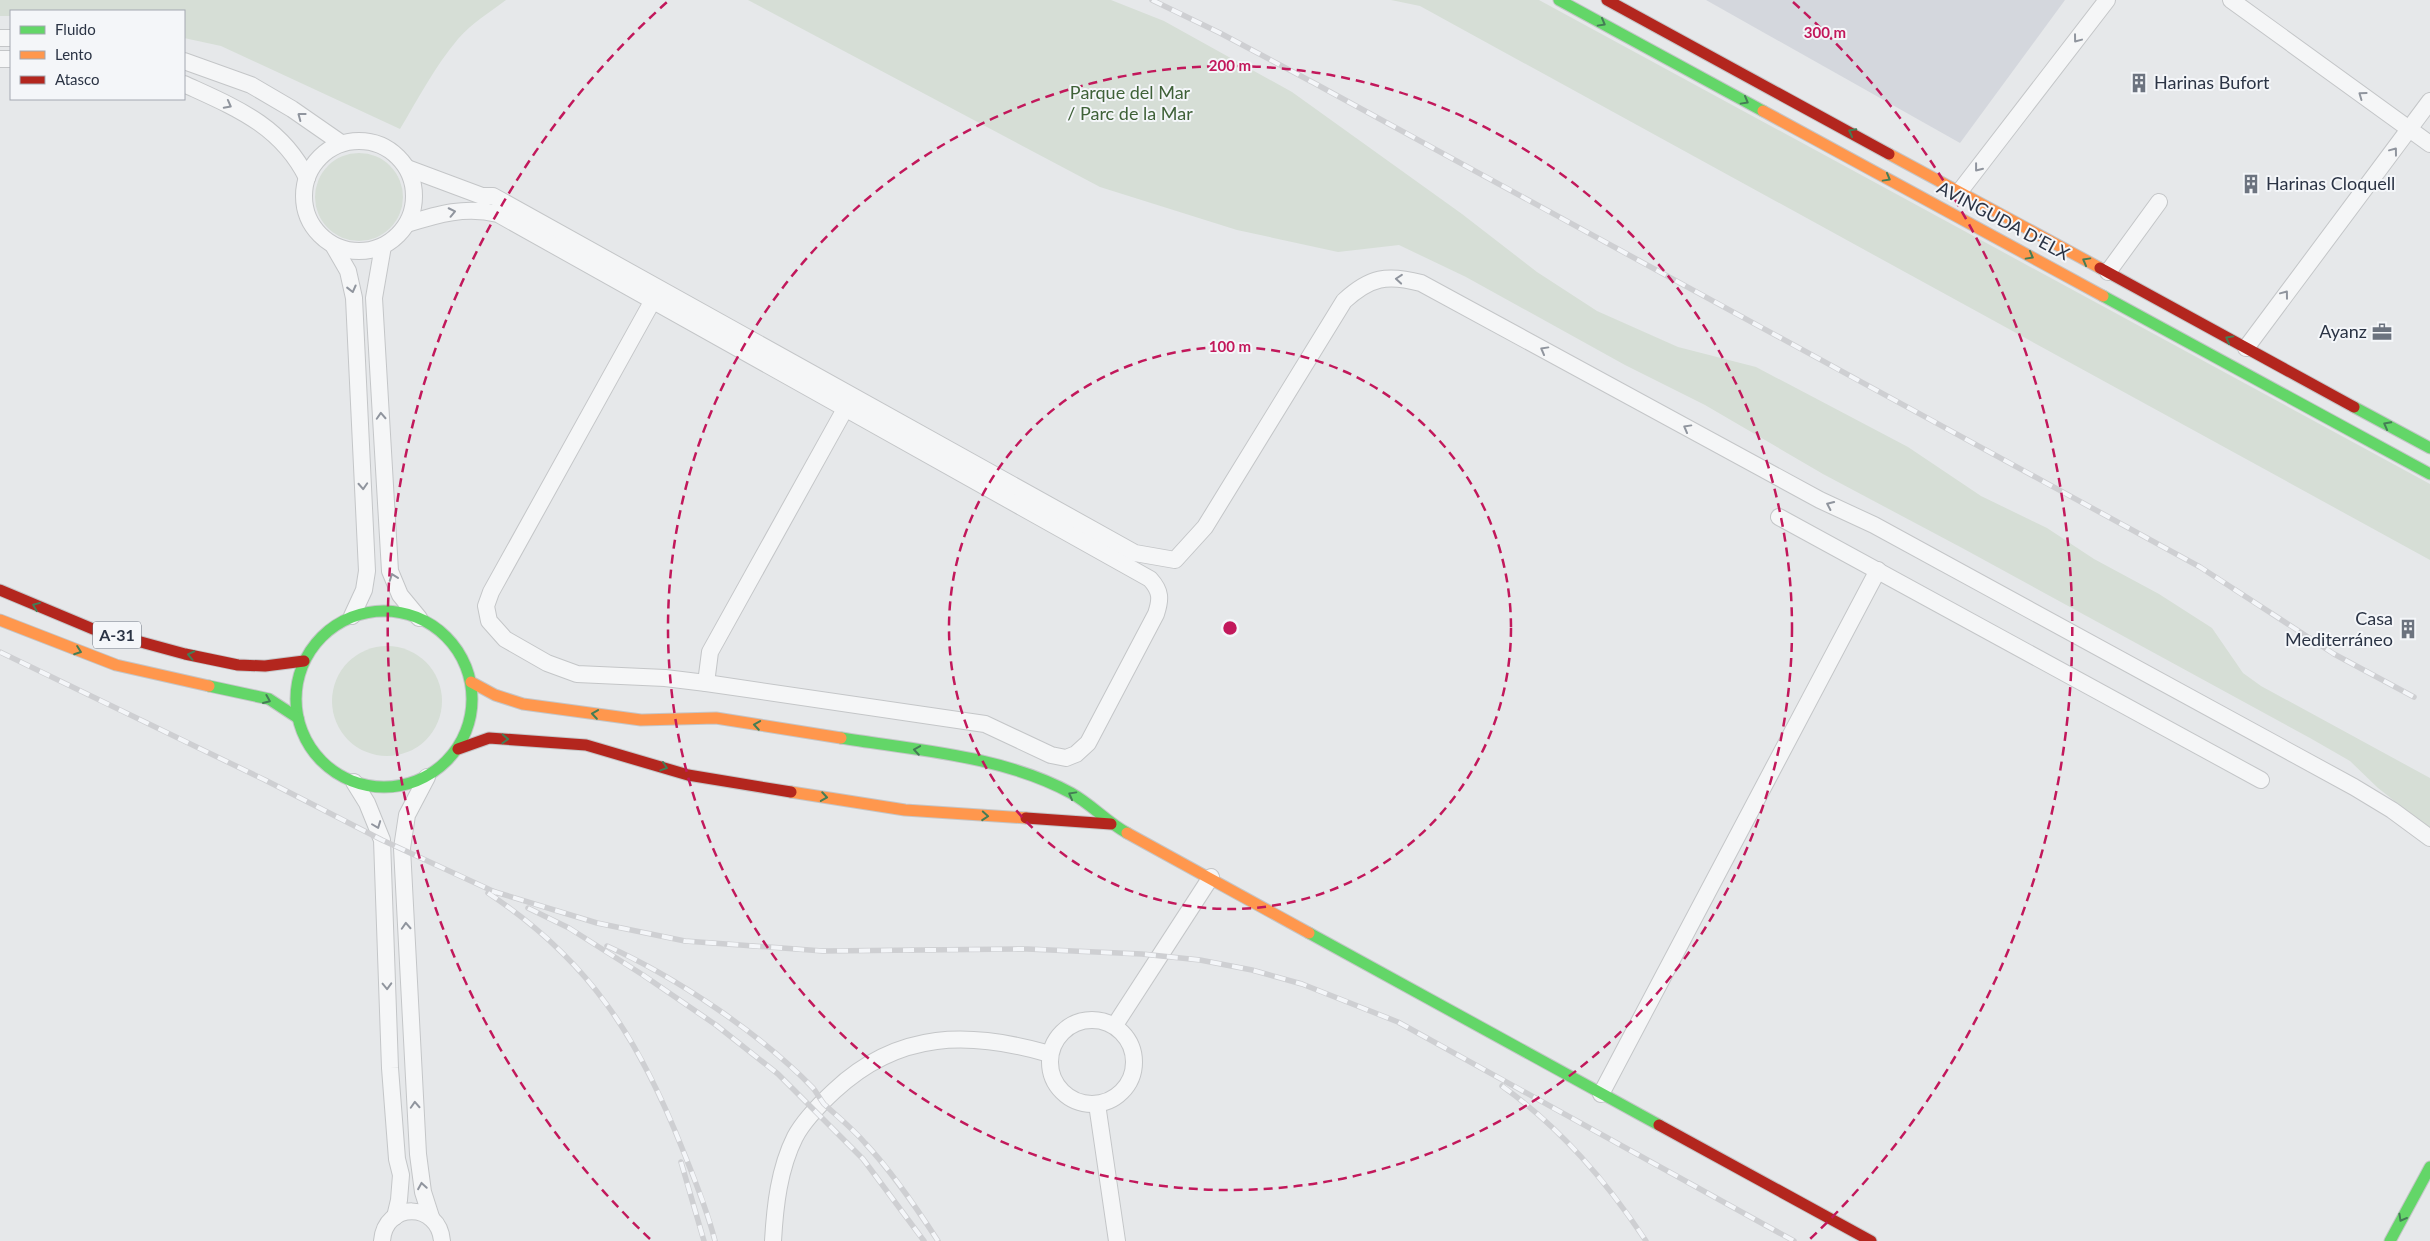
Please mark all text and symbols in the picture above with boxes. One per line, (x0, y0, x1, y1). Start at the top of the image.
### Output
legend (10, 10, 185, 100)
one-way arrow (1597, 17, 1606, 27)
text: Fluido (55, 20, 96, 38)
text: 300 m (1804, 23, 1846, 41)
one-way arrow (2074, 33, 2083, 43)
text: Lento (55, 45, 92, 63)
text: 200 m (1209, 56, 1251, 74)
text: Atasco (55, 70, 100, 88)
place label: Harinas Bufort (2154, 71, 2270, 93)
building icon: Harinas Bufort (2128, 72, 2150, 94)
park label: Parque del Mar / Parc de la Mar (1067, 81, 1193, 124)
one-way arrow (2358, 92, 2368, 101)
one-way arrow (1739, 95, 1748, 105)
one-way arrow (222, 99, 231, 109)
one-way arrow (297, 113, 307, 122)
one-way arrow (1848, 129, 1857, 139)
one-way arrow (2388, 148, 2396, 157)
one-way arrow (1976, 162, 1984, 171)
one-way arrow (1882, 172, 1891, 182)
place label: Harinas Cloquell (2266, 172, 2395, 194)
building icon: Harinas Cloquell (2240, 173, 2262, 195)
street label: AVINGUDA D'ELX (1933, 176, 2074, 264)
one-way arrow (448, 207, 457, 218)
one-way arrow (2025, 250, 2034, 260)
one-way arrow (2083, 257, 2092, 267)
one-way arrow (1395, 274, 1403, 285)
one-way arrow (346, 285, 357, 294)
one-way arrow (2280, 291, 2288, 300)
place label: Ayanz (2319, 320, 2367, 342)
office icon: Ayanz (2371, 321, 2393, 343)
one-way arrow (2225, 335, 2234, 345)
text: 100 m (1209, 337, 1251, 355)
one-way arrow (1540, 346, 1549, 356)
one-way arrow (376, 412, 387, 420)
one-way arrow (2383, 421, 2392, 431)
one-way arrow (1683, 424, 1692, 434)
one-way arrow (358, 483, 368, 491)
one-way arrow (1826, 500, 1835, 511)
one-way arrow (389, 574, 399, 582)
one-way arrow (32, 602, 41, 612)
place label: Casa Mediterráneo (2285, 607, 2393, 650)
building icon: Casa Mediterráneo (2397, 618, 2419, 640)
centre of rings (1221, 619, 1239, 637)
road number: A-31 (93, 622, 141, 648)
one-way arrow (73, 645, 82, 655)
one-way arrow (186, 650, 195, 661)
one-way arrow (262, 693, 271, 704)
one-way arrow (591, 709, 599, 720)
one-way arrow (752, 720, 761, 730)
one-way arrow (502, 734, 510, 744)
one-way arrow (913, 745, 921, 756)
one-way arrow (660, 762, 668, 772)
one-way arrow (1069, 791, 1078, 801)
one-way arrow (820, 792, 828, 802)
one-way arrow (982, 810, 990, 821)
one-way arrow (371, 820, 381, 829)
one-way arrow (400, 921, 411, 929)
one-way arrow (382, 983, 392, 991)
one-way arrow (410, 1101, 421, 1109)
one-way arrow (418, 1182, 428, 1191)
one-way arrow (2398, 1213, 2408, 1222)

